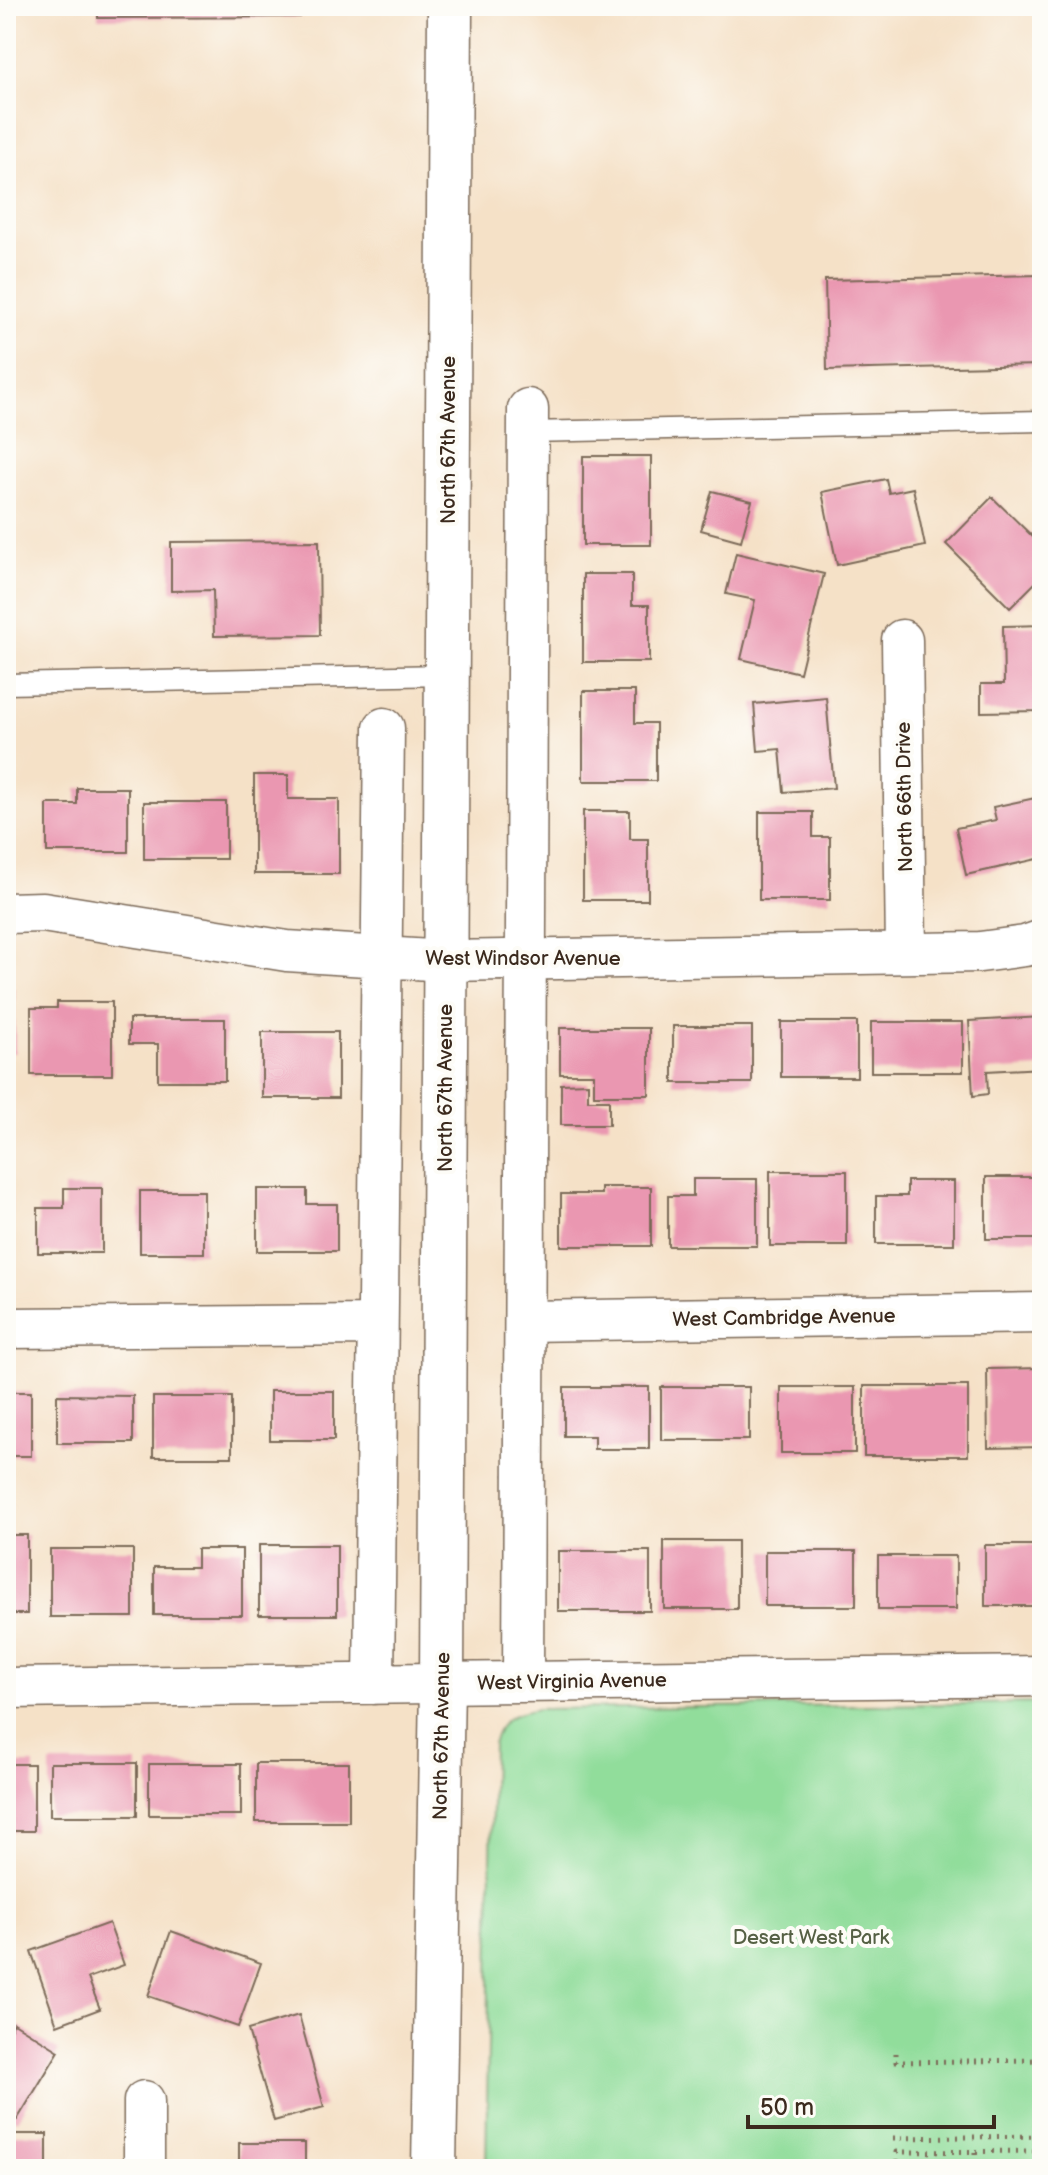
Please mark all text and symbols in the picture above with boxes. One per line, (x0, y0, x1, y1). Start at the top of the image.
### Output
street label: North 67th Avenue (437, 356, 461, 524)
street label: North 66th Drive (892, 721, 918, 872)
street label: West Windsor Avenue (425, 947, 621, 971)
street label: North 67th Avenue (434, 1004, 458, 1172)
street label: West Cambridge Avenue (672, 1304, 896, 1332)
street label: North 67th Avenue (429, 1652, 455, 1820)
street label: West Virginia Avenue (477, 1668, 667, 1696)
park label: Desert West Park (733, 1926, 890, 1950)
scale bar (748, 2079, 994, 2129)
text: 50 m (760, 2093, 814, 2122)

